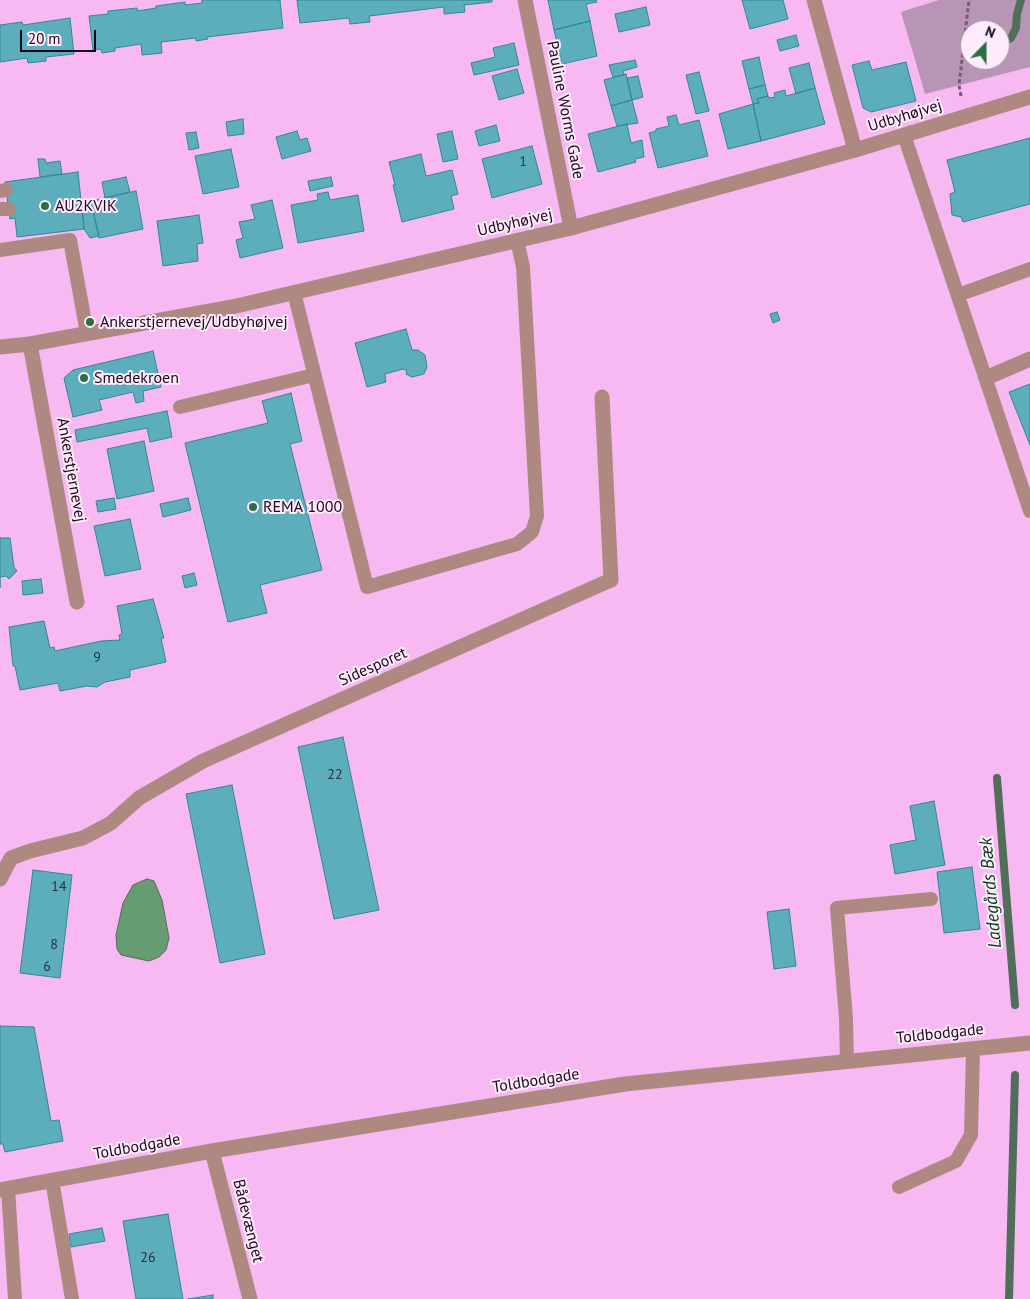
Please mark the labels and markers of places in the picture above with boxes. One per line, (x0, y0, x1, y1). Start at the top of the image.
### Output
place label: AU2KVIK (55, 196, 117, 216)
marker: AU2KVIK (39, 200, 51, 212)
place label: Ankerstjernevej/Udbyhøjvej (100, 312, 288, 332)
marker: Ankerstjernevej/Udbyhøjvej (84, 316, 96, 328)
place label: Smedekroen (94, 368, 179, 388)
marker: Smedekroen (78, 372, 90, 384)
place label: REMA 1000 (263, 497, 342, 517)
marker: REMA 1000 (247, 501, 259, 513)

